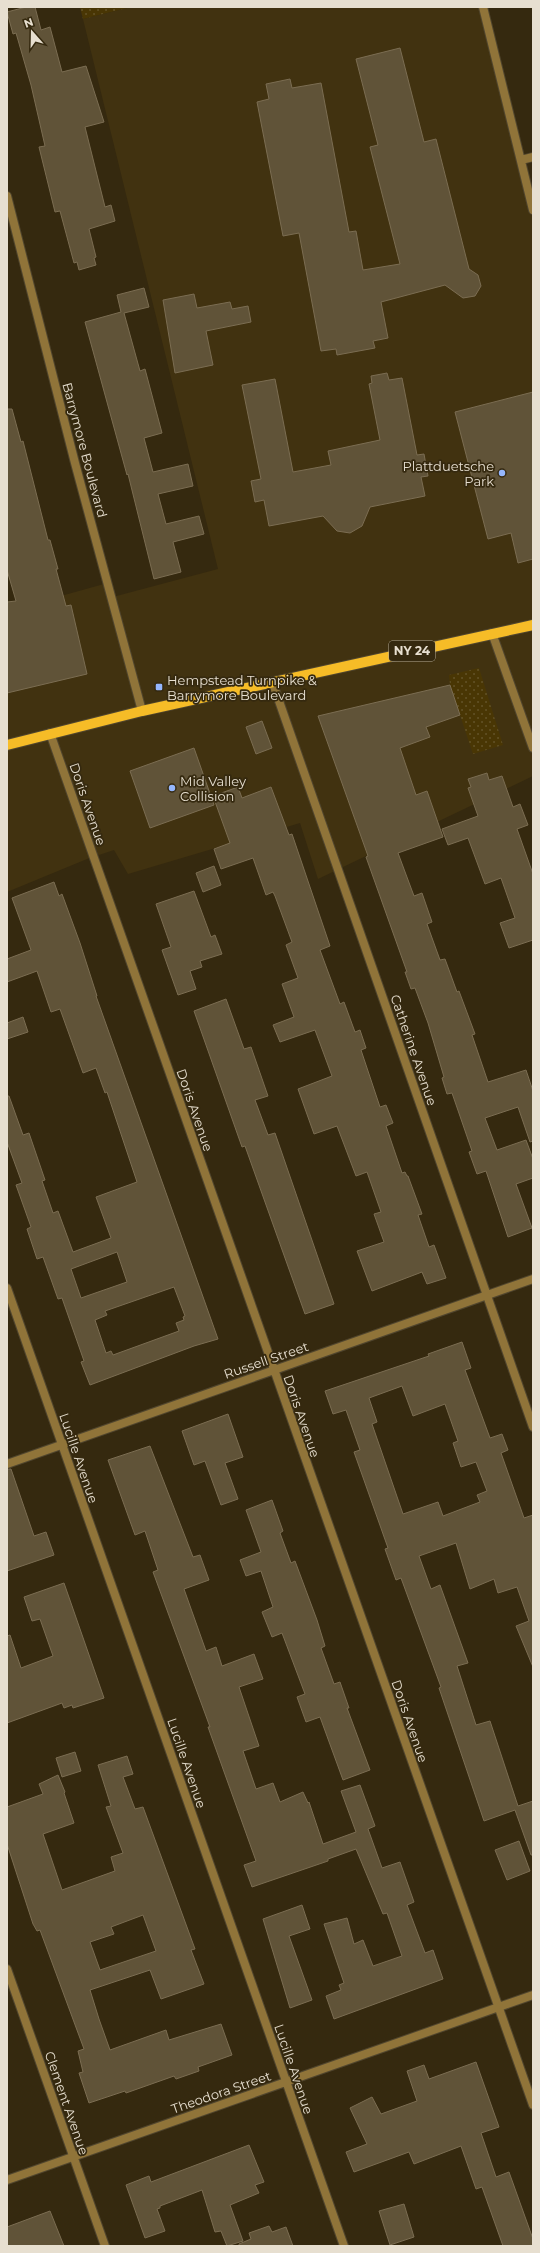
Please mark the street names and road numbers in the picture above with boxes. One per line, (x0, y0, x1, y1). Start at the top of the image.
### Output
street label: Barrymore Boulevard (59, 381, 111, 519)
road number: NY 24 (389, 641, 435, 661)
street label: Doris Avenue (66, 761, 110, 848)
street label: Catherine Avenue (387, 992, 441, 1108)
street label: Doris Avenue (173, 1067, 217, 1154)
street label: Russell Street (222, 1338, 310, 1382)
street label: Doris Avenue (280, 1373, 324, 1460)
street label: Lucille Avenue (56, 1411, 102, 1505)
street label: Doris Avenue (388, 1678, 432, 1765)
street label: Lucille Avenue (164, 1716, 210, 1810)
street label: Lucille Avenue (271, 2022, 317, 2116)
street label: Clement Avenue (42, 2049, 92, 2157)
street label: Theodora Street (169, 2067, 273, 2117)

